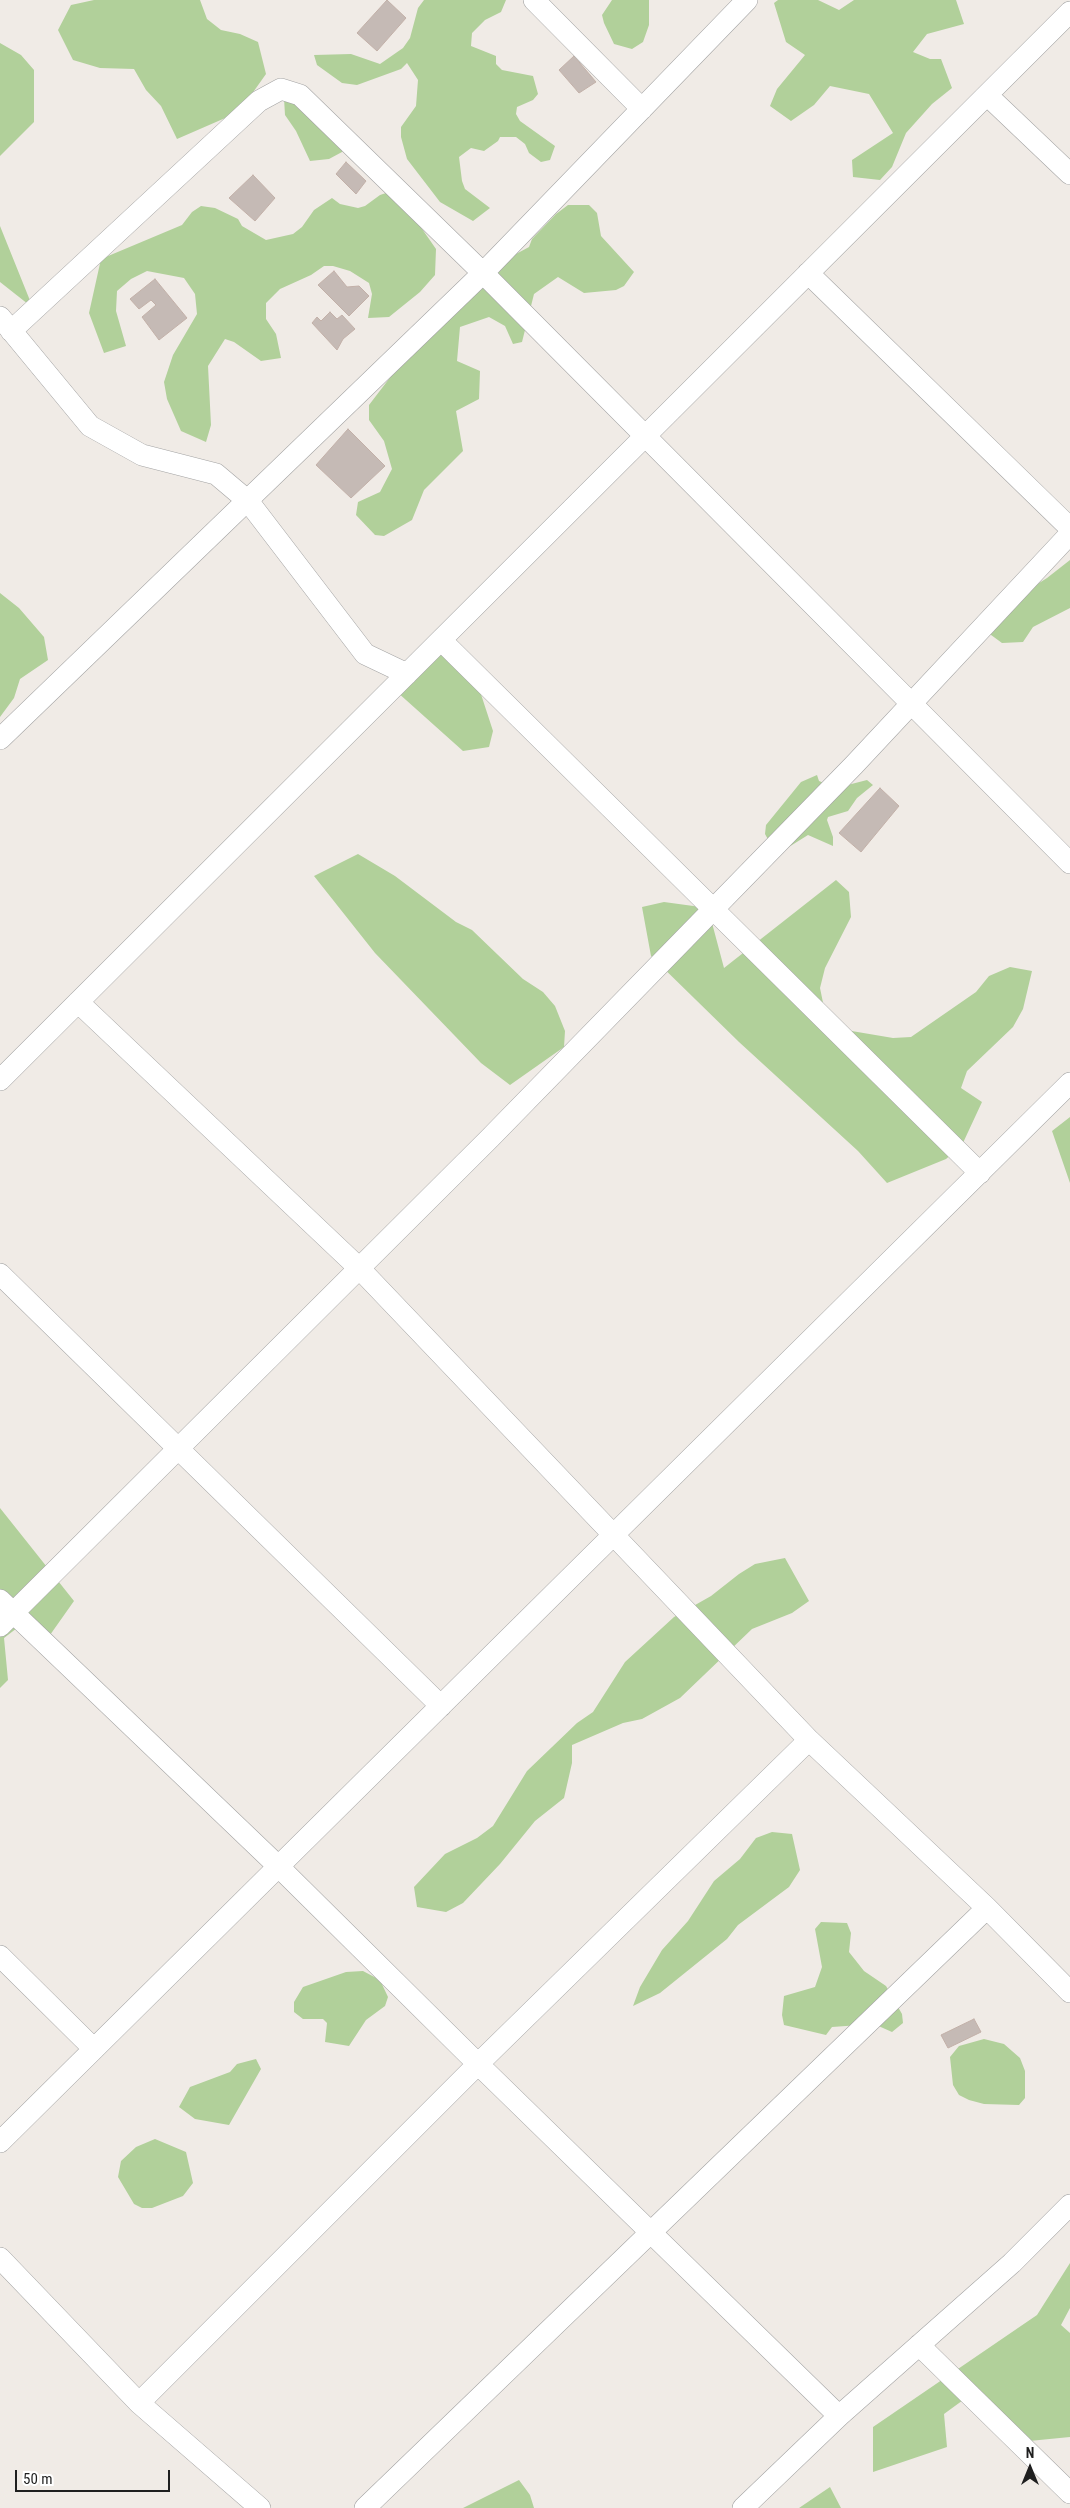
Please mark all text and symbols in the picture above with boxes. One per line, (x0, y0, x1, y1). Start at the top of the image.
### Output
north arrow (1005, 2443, 1055, 2493)
text: N (1026, 2445, 1034, 2461)
scale bar (18, 2460, 172, 2492)
text: 50 m (23, 2470, 53, 2488)

